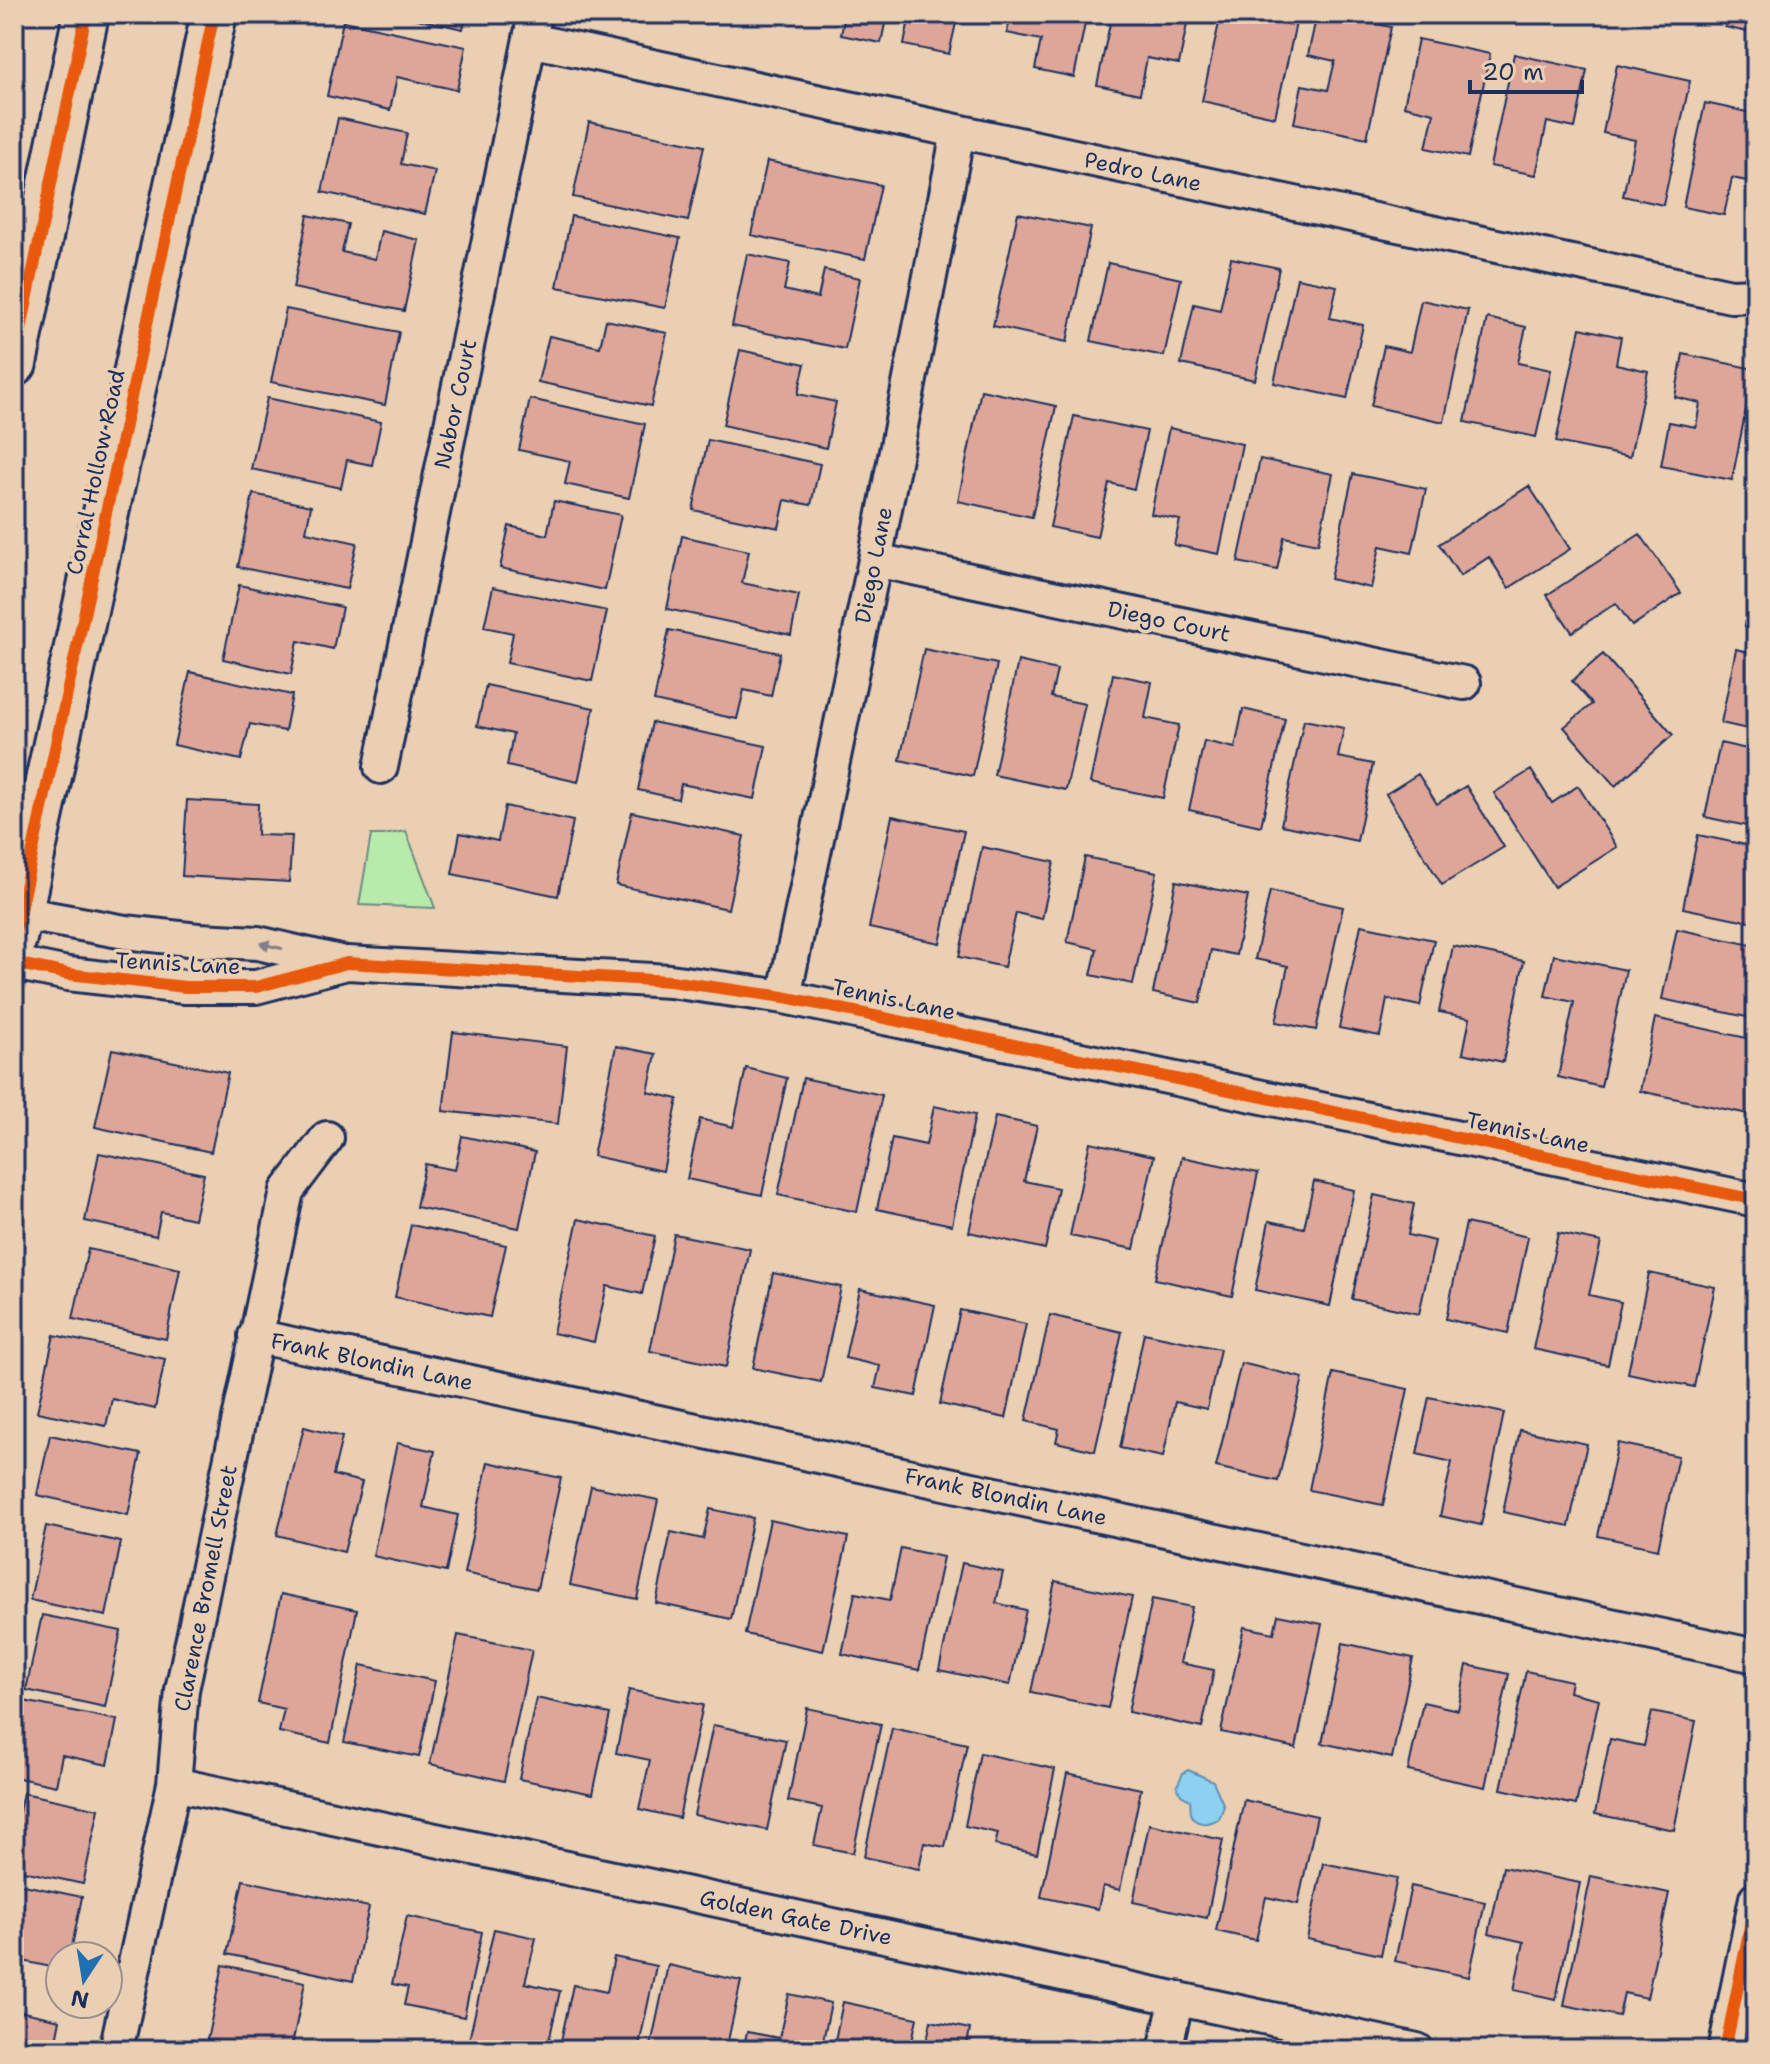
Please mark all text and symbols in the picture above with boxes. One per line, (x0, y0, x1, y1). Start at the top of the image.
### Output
scale bar (1470, 44, 1582, 94)
text: 20 m (1482, 56, 1544, 88)
street label: Pedro Lane (1082, 145, 1204, 198)
street label: Nabor Court (428, 336, 483, 472)
street label: Corral Hollow Road (60, 367, 131, 578)
street label: Diego Lane (848, 504, 899, 626)
street label: Diego Court (1105, 594, 1233, 649)
one-way arrow (259, 939, 284, 952)
street label: Tennis Lane (115, 946, 241, 981)
street label: Tennis Lane (830, 972, 958, 1027)
street label: Tennis Lane (1464, 1105, 1592, 1160)
street label: Frank Blondin Lane (268, 1326, 476, 1397)
street label: Frank Blondin Lane (902, 1461, 1110, 1532)
street label: Clarence Bromell Street (167, 1462, 244, 1714)
street label: Golden Gate Drive (697, 1883, 895, 1952)
north arrow (44, 1940, 124, 2020)
text: N (68, 1983, 91, 2015)

